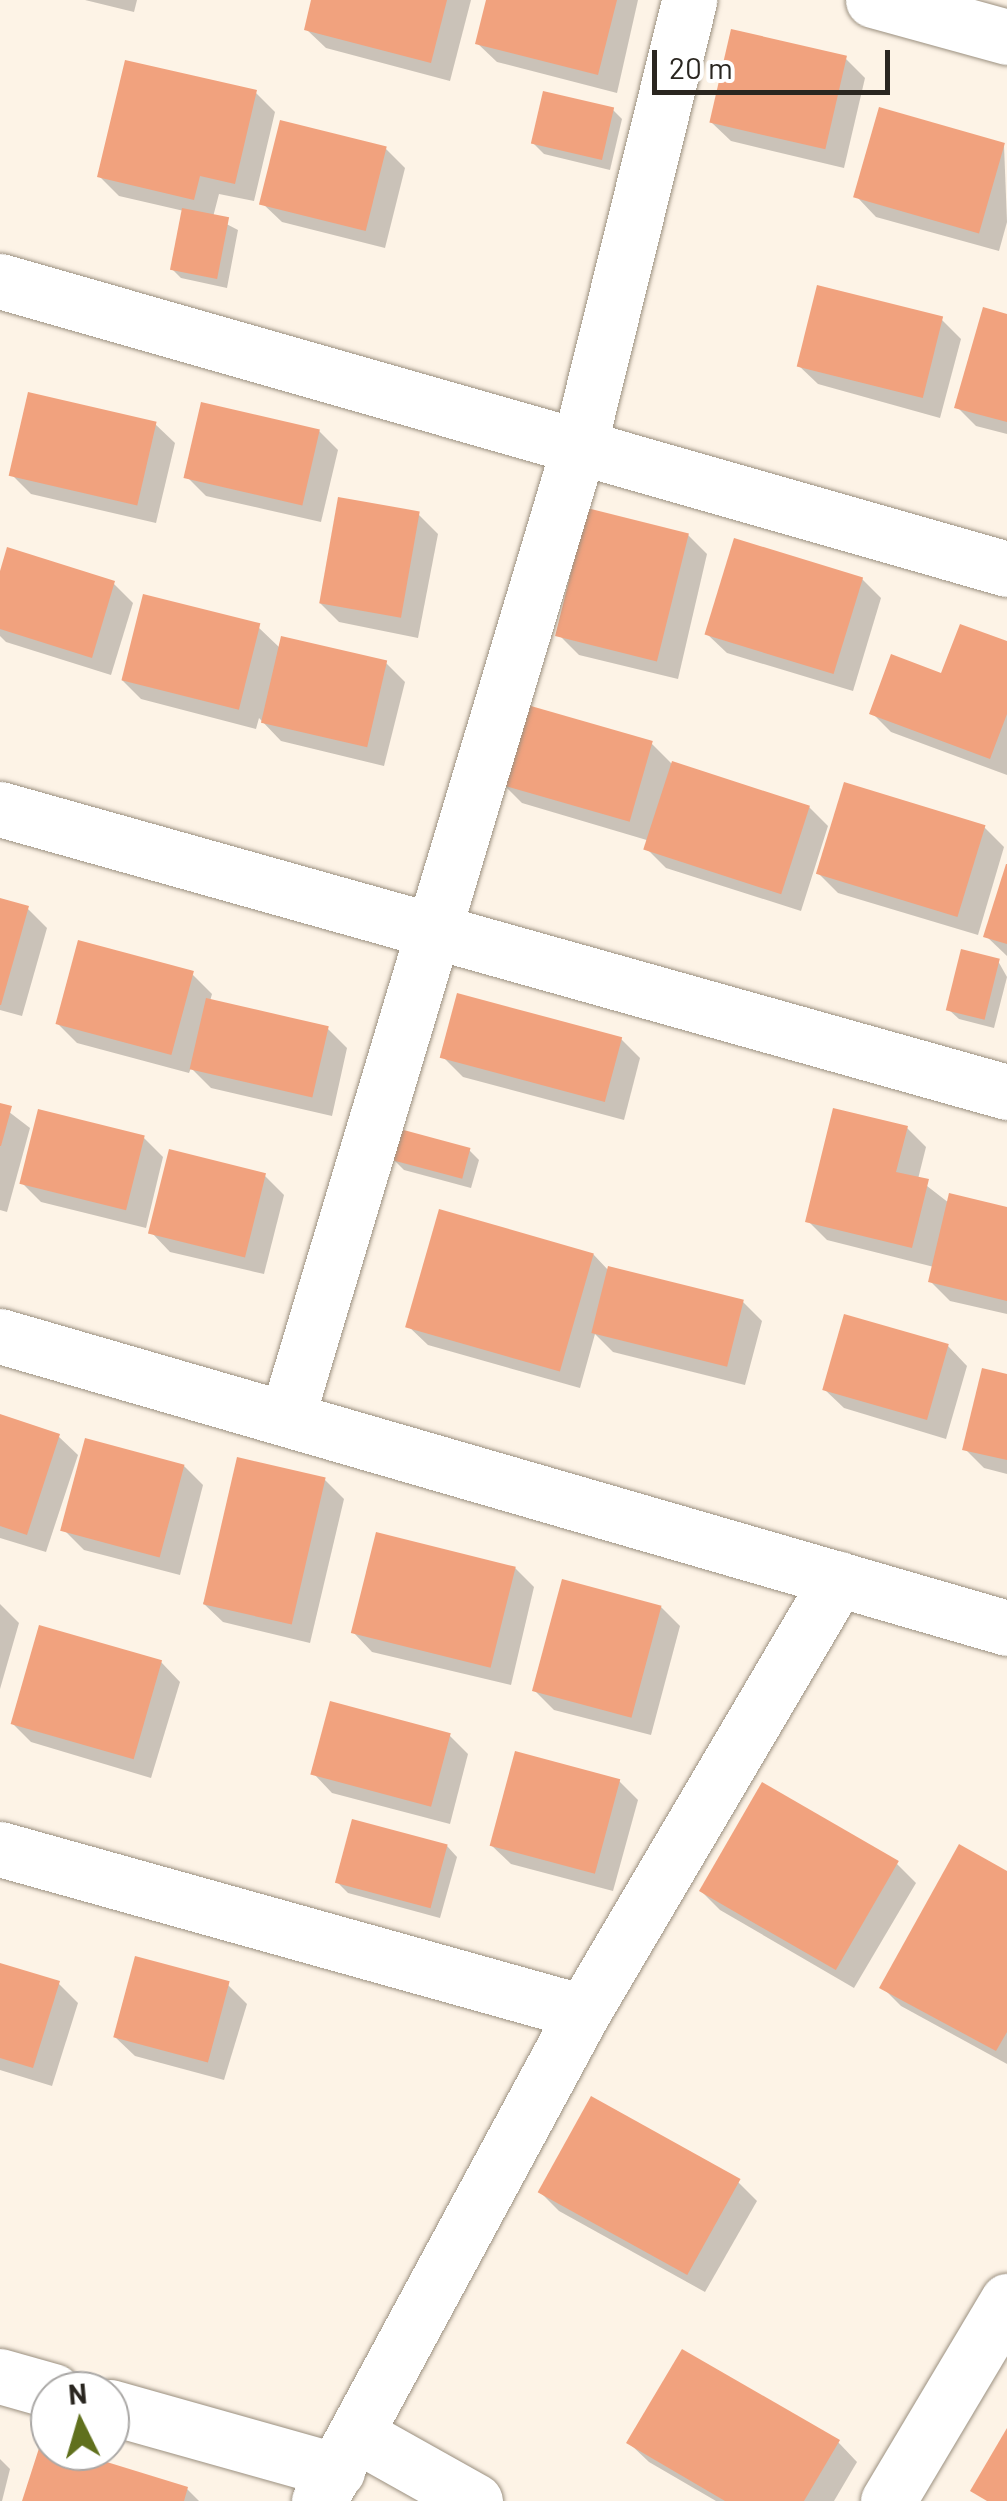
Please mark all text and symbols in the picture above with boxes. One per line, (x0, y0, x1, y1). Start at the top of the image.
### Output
scale bar (657, 30, 894, 92)
text: 20 m (669, 49, 733, 85)
north arrow (30, 2371, 130, 2471)
text: N (67, 2375, 88, 2411)

